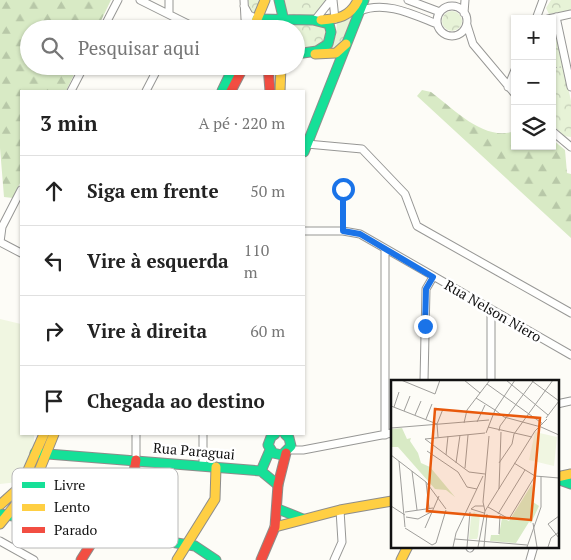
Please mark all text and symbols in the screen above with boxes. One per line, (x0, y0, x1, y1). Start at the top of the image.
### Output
map controls (511, 15, 556, 150)
button: + (511, 15, 556, 60)
search box (20, 20, 305, 75)
icon: search (38, 34, 66, 62)
text: Pesquisar aqui (78, 35, 200, 60)
button: − (511, 60, 556, 105)
button: layers (511, 105, 556, 150)
text: 3 min (40, 109, 97, 137)
text: A pé · 220 m (198, 112, 285, 134)
icon: ahead (40, 177, 68, 205)
text: Siga em frente (87, 178, 219, 203)
route start (332, 178, 355, 201)
text: 50 m (250, 180, 285, 202)
text: 110 m (244, 239, 269, 283)
icon: left (40, 247, 68, 275)
text: Vire à esquerda (87, 248, 229, 273)
street label: Rua Nelson Niero (441, 275, 545, 346)
route end (414, 315, 437, 338)
icon: right (40, 317, 68, 345)
text: Vire à direita (87, 318, 207, 343)
text: 60 m (250, 320, 285, 342)
inset map (391, 380, 558, 548)
icon: arrive (40, 387, 68, 415)
text: Chegada ao destino (87, 388, 265, 413)
street label: Rua Paraguai (152, 437, 236, 464)
legend (12, 468, 178, 548)
text: Livre (54, 475, 85, 494)
text: Lento (54, 497, 90, 516)
text: Parado (54, 520, 98, 539)

